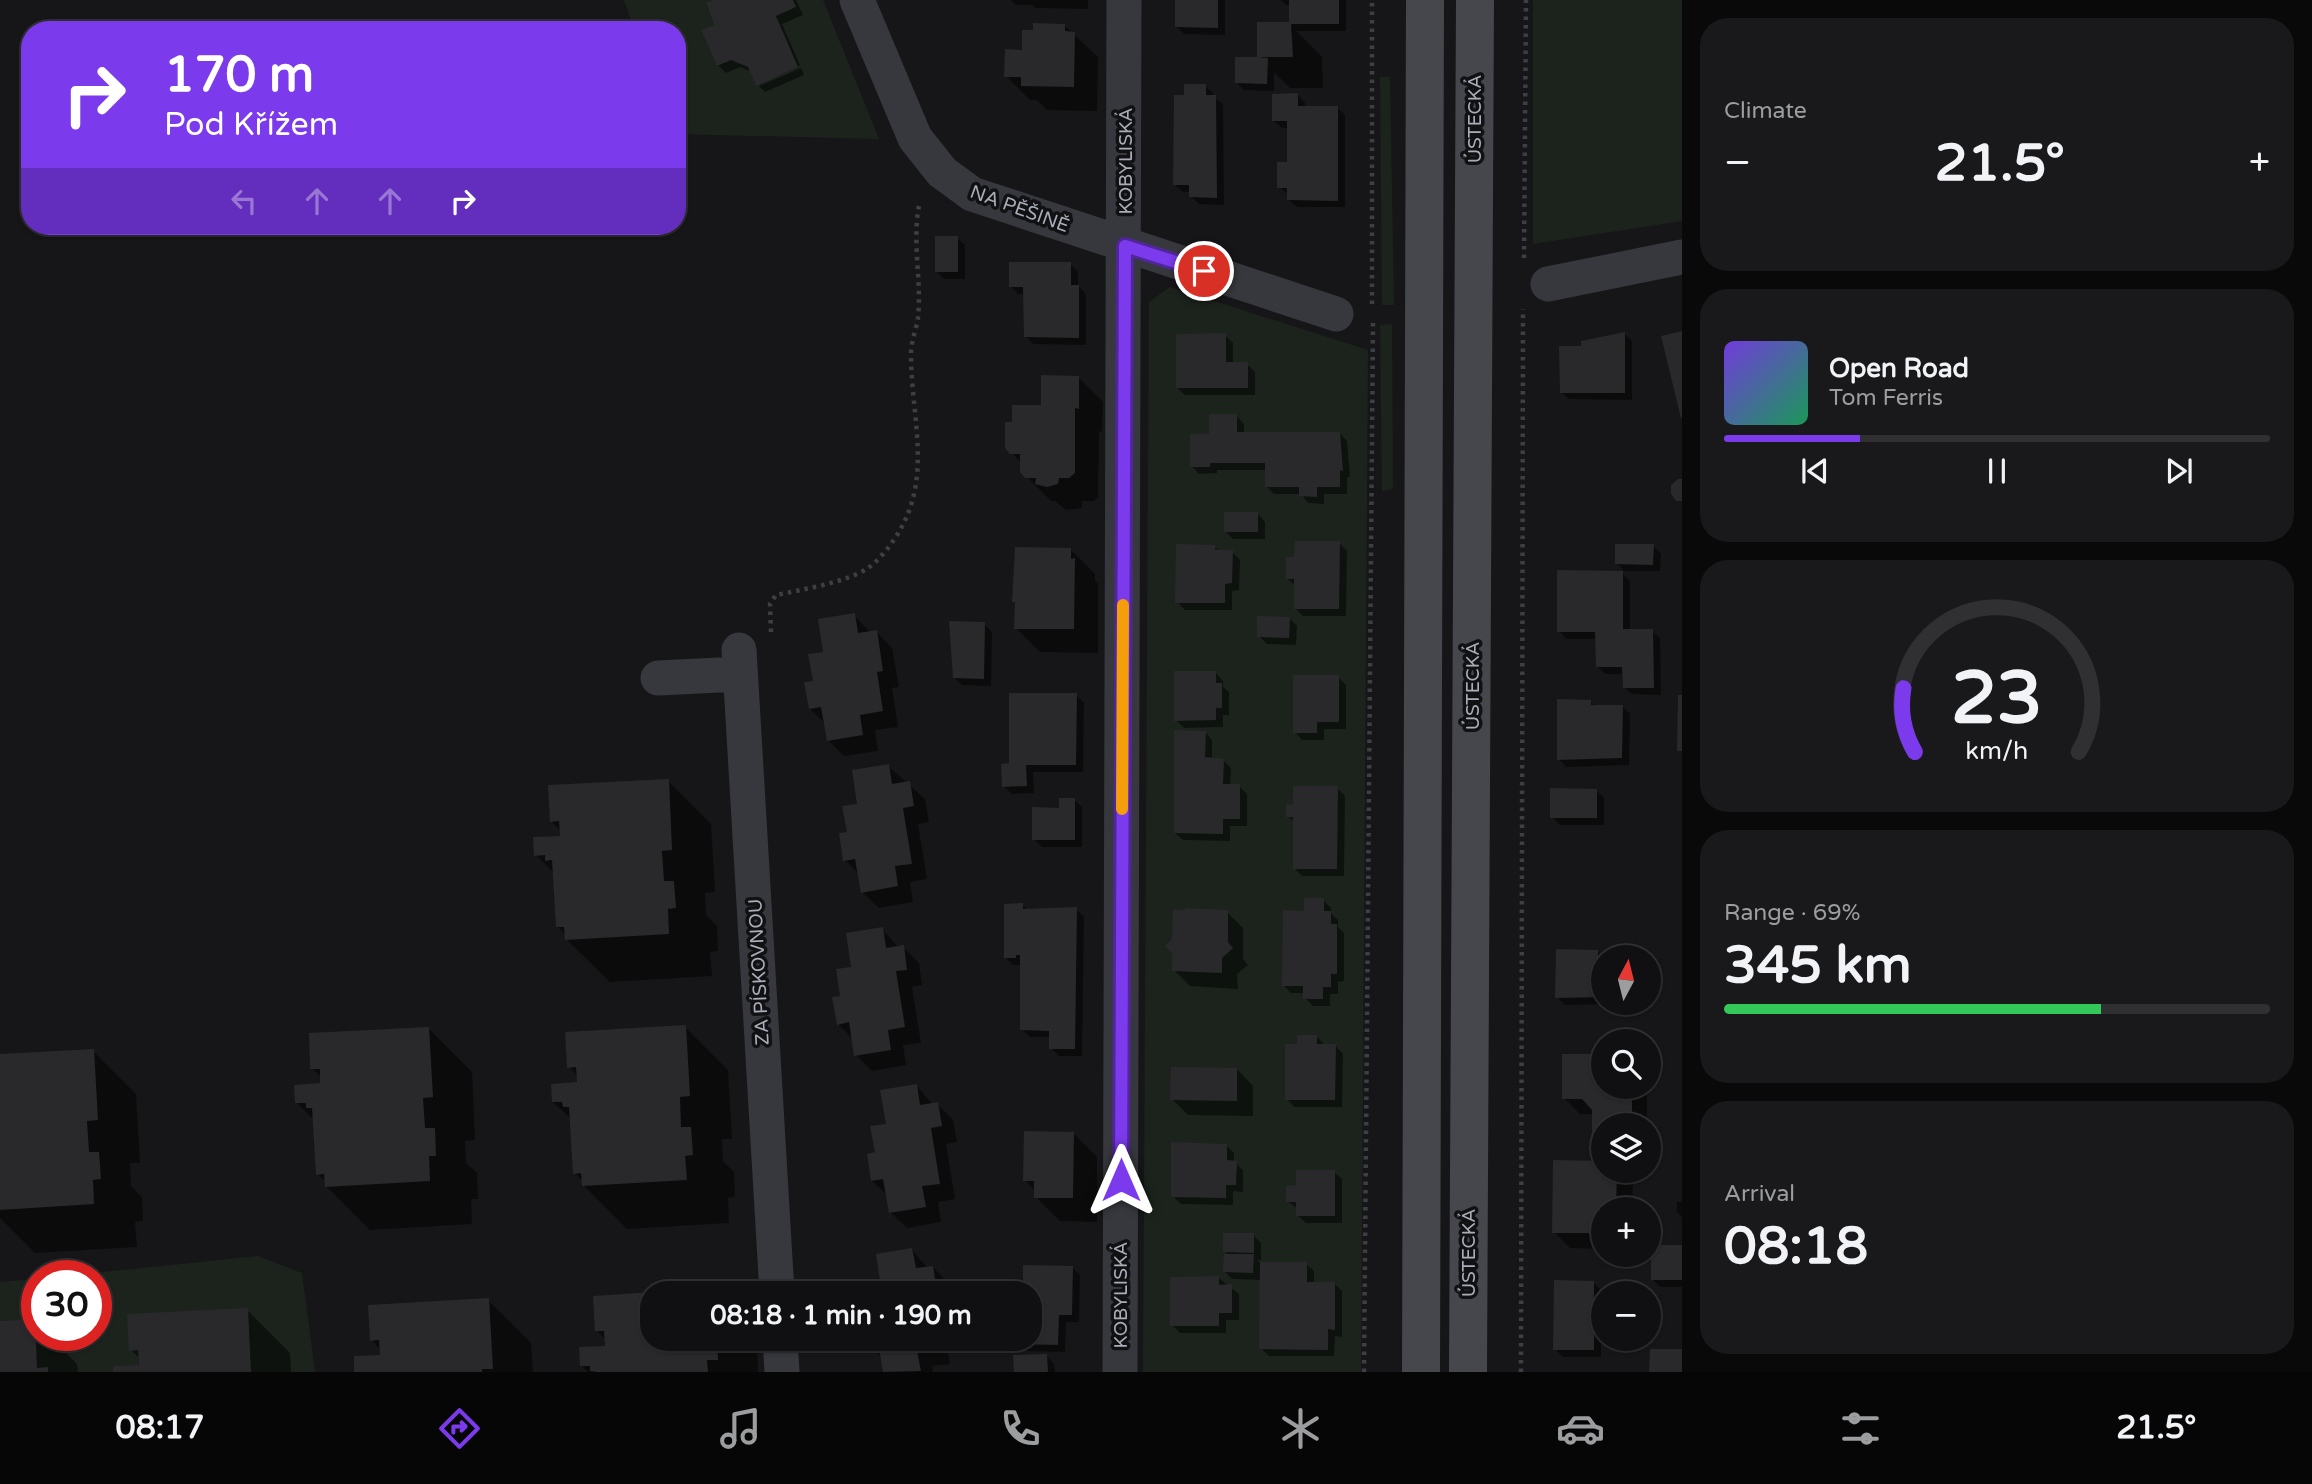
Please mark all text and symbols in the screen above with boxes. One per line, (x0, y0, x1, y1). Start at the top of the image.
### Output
text: 170 m (164, 46, 314, 105)
icon: right (49, 49, 140, 140)
street label: ÚSTECKÁ (1463, 75, 1486, 163)
text: Climate (1724, 97, 1807, 125)
text: Pod Křížem (164, 106, 338, 144)
street label: KOBYLISKÁ (1114, 108, 1137, 214)
text: 21.5° (1935, 132, 2065, 195)
text: − (1724, 140, 1751, 186)
text: + (2249, 140, 2270, 186)
street label: NA PĚŠINĚ (967, 181, 1072, 237)
icon: left (225, 182, 263, 220)
icon: ahead (298, 182, 336, 220)
icon: ahead (371, 182, 409, 220)
icon: right (444, 182, 482, 220)
pin (1174, 241, 1234, 301)
icon: arrive (1185, 252, 1223, 290)
text: Open Road (1829, 353, 1969, 384)
text: Tom Ferris (1829, 384, 1943, 412)
icon: previous (1796, 452, 1834, 490)
icon: pause (1978, 452, 2016, 490)
icon: next (2160, 452, 2198, 490)
street label: ÚSTECKÁ (1461, 642, 1484, 730)
text: 23 (1951, 655, 2043, 743)
text: km/h (1966, 736, 2028, 766)
street label: ZA PÍSKOVNOU (743, 898, 774, 1046)
text: Range · 69% (1724, 899, 1860, 927)
text: 345 km (1724, 934, 1912, 997)
north arrow (1591, 945, 1661, 1015)
map controls (1591, 945, 1661, 1351)
button: search (1591, 1029, 1661, 1099)
button: layers (1591, 1113, 1661, 1183)
position arrow (1084, 1143, 1158, 1217)
text: Arrival (1724, 1180, 1795, 1208)
button: + (1591, 1197, 1661, 1267)
street label: ÚSTECKÁ (1457, 1209, 1480, 1297)
text: 08:18 (1724, 1215, 1868, 1278)
street label: KOBYLISKÁ (1109, 1242, 1132, 1348)
speed limit sign: 30 (21, 1260, 112, 1351)
button: − (1591, 1281, 1661, 1351)
text: 08:18 · 1 min · 190 m (710, 1300, 972, 1331)
icon: directions (435, 1404, 484, 1453)
icon: music (716, 1404, 765, 1453)
icon: phone (996, 1404, 1045, 1453)
icon: climate (1276, 1404, 1325, 1453)
icon: car (1556, 1404, 1605, 1453)
icon: filters (1836, 1404, 1885, 1453)
text: 08:17 (116, 1409, 204, 1447)
text: 21.5° (2116, 1409, 2196, 1447)

